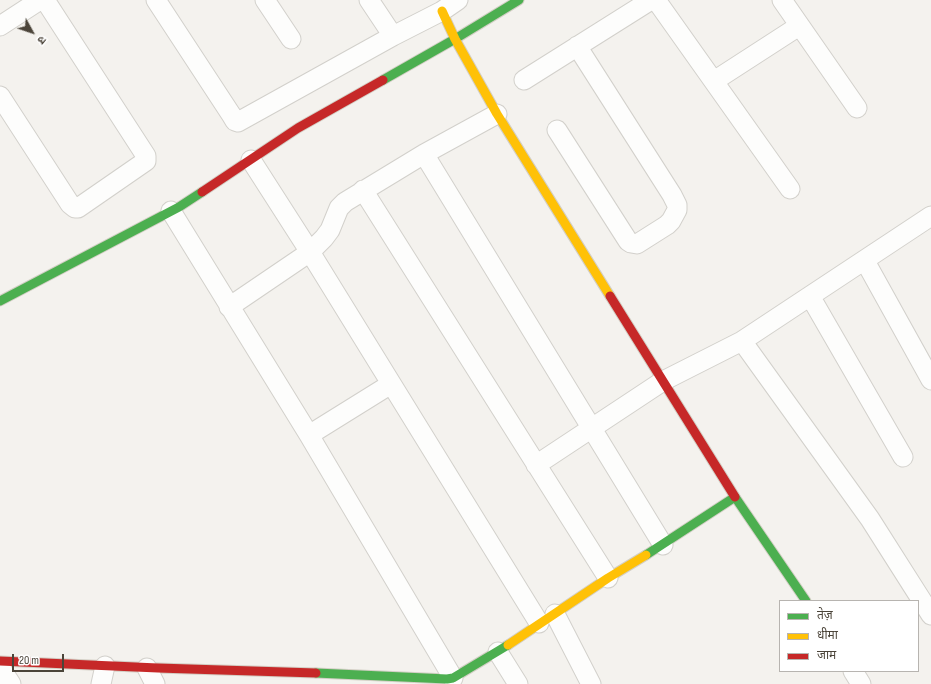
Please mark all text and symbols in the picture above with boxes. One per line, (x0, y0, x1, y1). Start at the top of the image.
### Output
north arrow (12, 12, 52, 52)
text: उ (35, 33, 49, 47)
legend (779, 600, 919, 672)
text: तेज़ (817, 608, 833, 623)
text: धीमा (817, 628, 838, 643)
scale bar (14, 646, 66, 672)
text: जाम (817, 648, 836, 663)
text: 20 m (19, 653, 39, 668)

